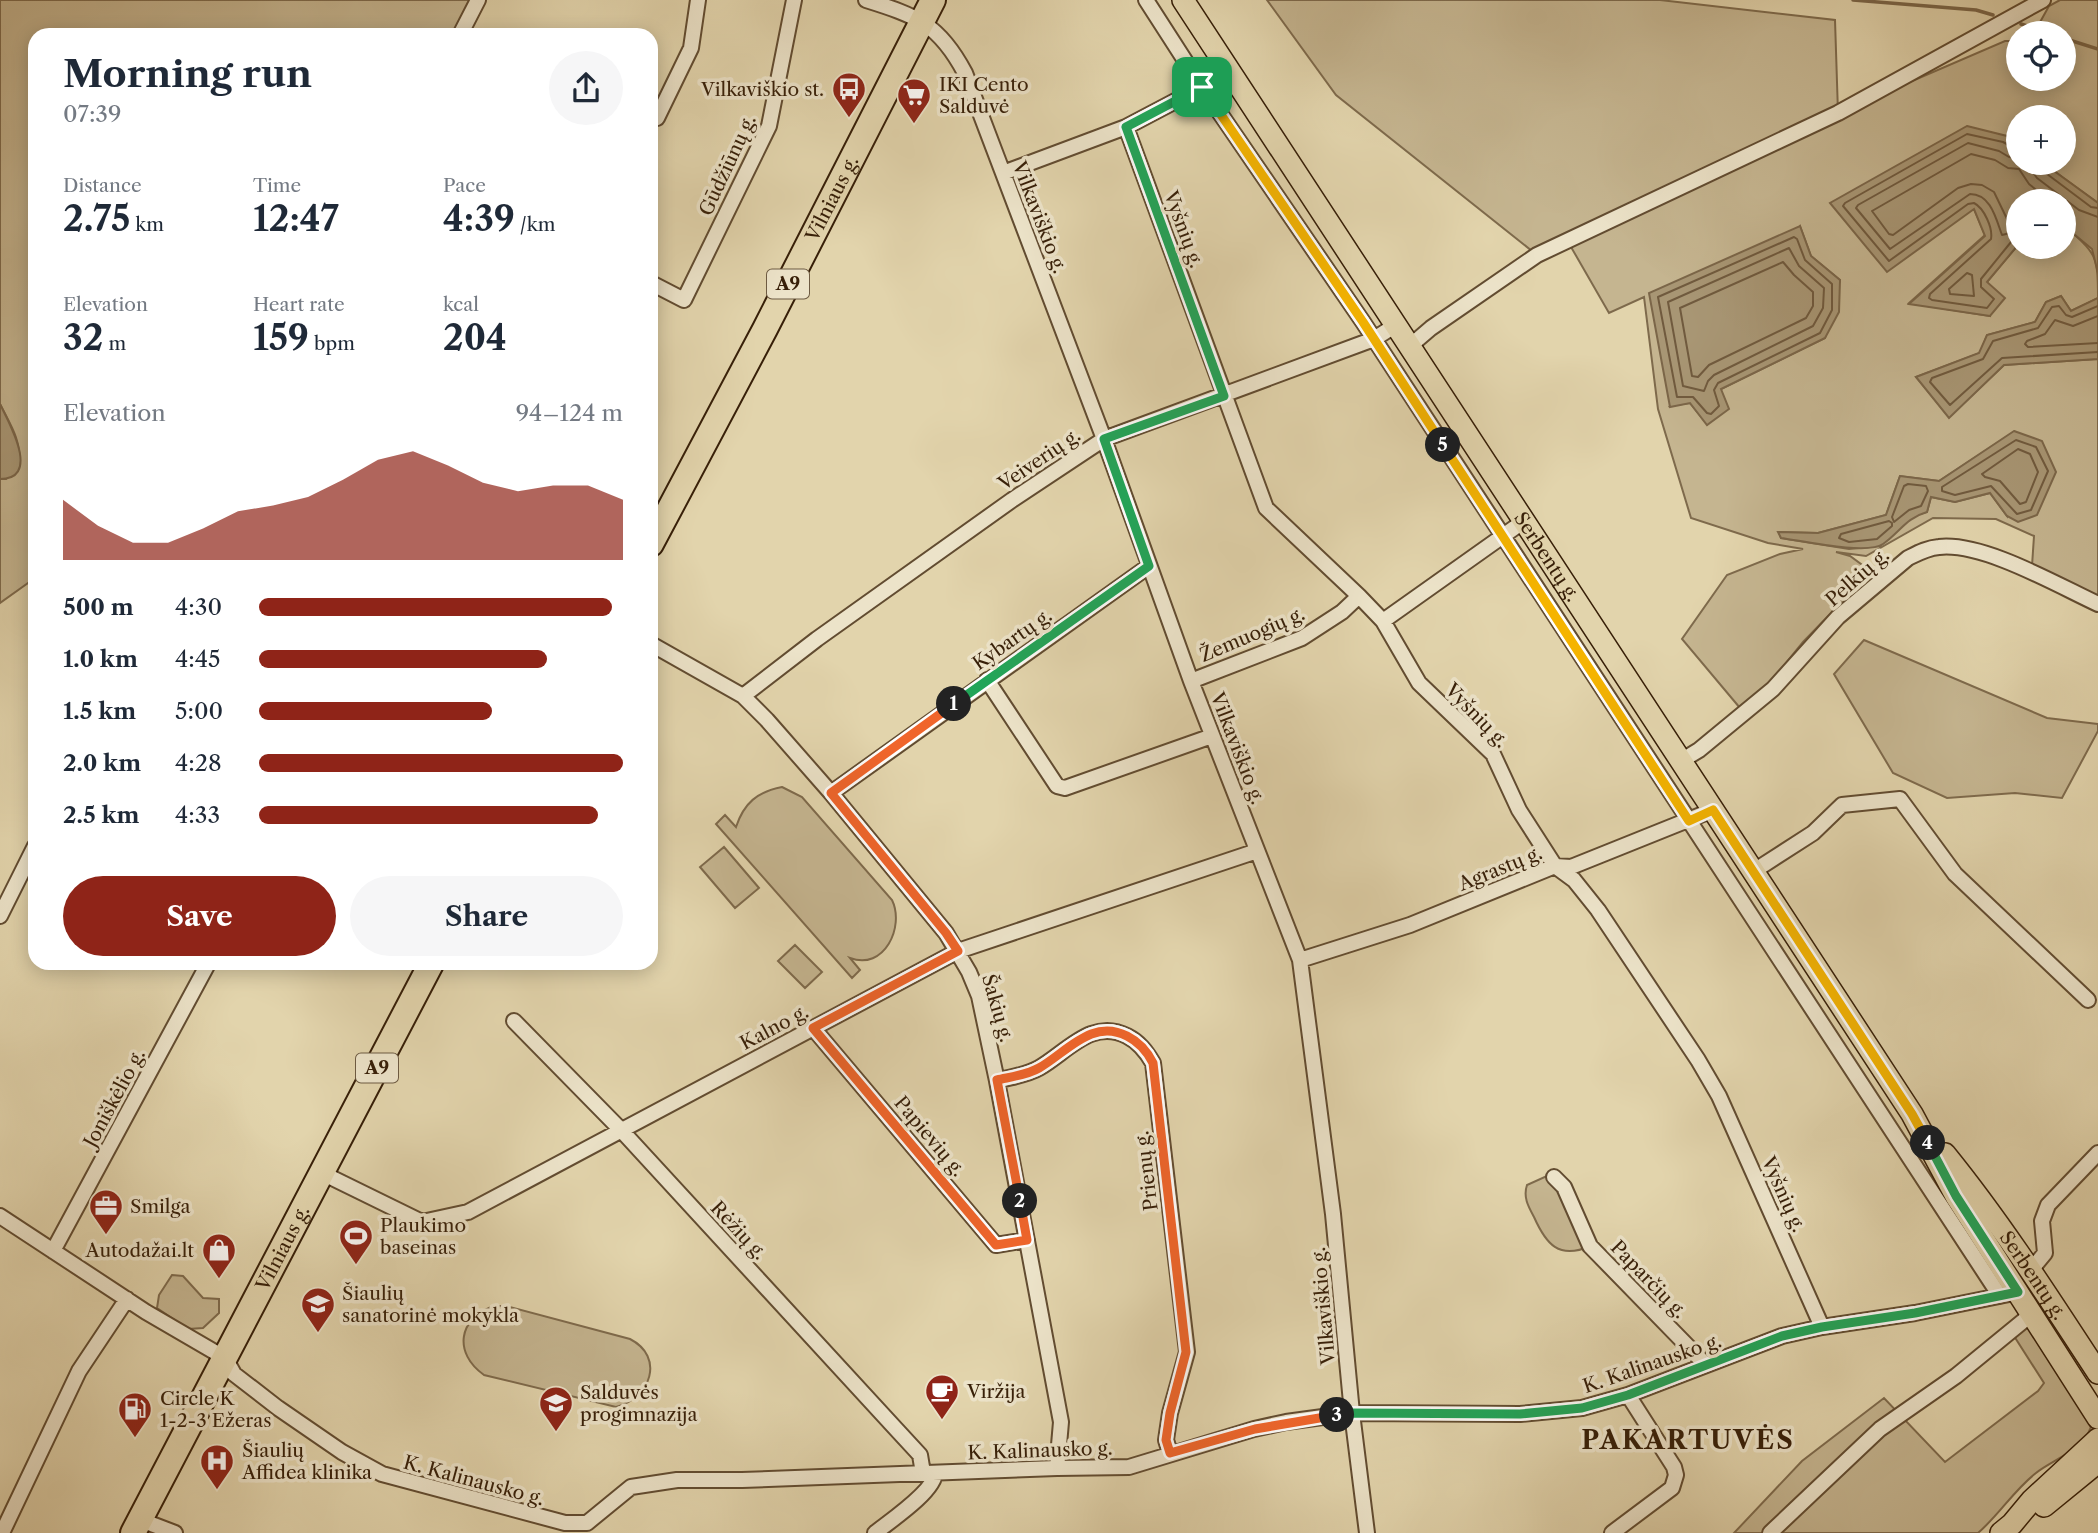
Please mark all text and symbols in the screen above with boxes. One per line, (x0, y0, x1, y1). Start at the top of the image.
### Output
map controls (2006, 21, 2076, 259)
button: locate (2006, 21, 2076, 91)
text: Morning run (63, 50, 312, 97)
button: share (549, 51, 623, 125)
pin (1172, 57, 1232, 117)
icon: arrive (1183, 68, 1221, 106)
bus stop icon: Vilkaviškio st. (830, 70, 868, 119)
place label: IKI Cento Salduvė (939, 73, 1029, 118)
supermarket icon: IKI Cento Salduvė (895, 76, 933, 125)
place label: Vilkaviškio st. (700, 78, 824, 101)
text: 07:39 (63, 100, 122, 128)
button: + (2006, 105, 2076, 175)
street label: Gūdžiūnų g. (694, 111, 761, 219)
street label: Vilniaus g. (800, 152, 864, 246)
street label: Vilkaviškio g. (1007, 157, 1071, 276)
text: Distance (63, 174, 142, 197)
text: Time (253, 174, 301, 197)
text: Pace (443, 174, 486, 197)
street label: Vyšnių g. (1159, 187, 1208, 271)
button: − (2006, 189, 2076, 259)
text: 2.75 (63, 197, 130, 240)
text: 12:47 (253, 197, 339, 240)
text: 4:39 (443, 197, 515, 240)
text: km (130, 213, 164, 236)
text: /km (515, 213, 555, 236)
road number: A9 (767, 270, 809, 298)
text: Elevation (63, 293, 148, 316)
text: Heart rate (253, 293, 345, 316)
text: kcal (443, 293, 479, 316)
text: 32 (63, 316, 103, 359)
text: 159 (253, 316, 309, 359)
text: 204 (443, 316, 507, 359)
text: m (103, 332, 126, 355)
text: bpm (309, 332, 355, 355)
text: Elevation (63, 399, 166, 427)
text: 94–124 m (516, 399, 623, 427)
street label: Veiverių g. (993, 424, 1085, 496)
pin: 5 (1426, 428, 1460, 462)
text: 5 (1437, 433, 1448, 456)
street label: Serbentų g. (1509, 508, 1584, 606)
street label: Pelkių g. (1821, 544, 1894, 611)
text: 500 m (63, 593, 134, 621)
text: 4:30 (175, 593, 222, 621)
street label: Žemuogių g. (1196, 601, 1308, 667)
street label: Kybartų g. (968, 604, 1056, 675)
text: 1.0 km (63, 645, 138, 673)
text: 4:45 (175, 645, 221, 673)
street label: Vyšnių g. (1440, 678, 1513, 752)
pin: 1 (936, 686, 972, 722)
street label: Vilkaviškio g. (1205, 688, 1269, 807)
text: 1 (949, 692, 958, 715)
text: 1.5 km (63, 697, 136, 725)
text: 5:00 (175, 697, 223, 725)
text: 2.0 km (63, 749, 141, 777)
text: 4:28 (175, 749, 222, 777)
text: 2.5 km (63, 801, 139, 829)
text: 4:33 (175, 801, 220, 829)
street label: Agrastų g. (1454, 841, 1545, 896)
button: Save (63, 876, 336, 956)
button: Share (350, 876, 623, 956)
street label: Šakių g. (977, 971, 1019, 1045)
street label: Kalno g. (736, 1000, 812, 1055)
street label: Joniškėlio g. (78, 1045, 150, 1154)
road number: A9 (356, 1054, 398, 1083)
street label: Papievių g. (889, 1092, 970, 1181)
pin: 4 (1910, 1126, 1946, 1160)
street label: Prienų g. (1130, 1130, 1163, 1212)
text: 4 (1922, 1131, 1933, 1154)
street label: Vyšnių g. (1756, 1152, 1810, 1236)
pin: 2 (1002, 1184, 1038, 1218)
office icon: Smilga (87, 1187, 125, 1236)
text: 2 (1014, 1189, 1025, 1212)
place label: Smilga (130, 1195, 190, 1218)
street label: Rėžių g. (706, 1196, 771, 1264)
street label: Vilniaus g. (251, 1201, 315, 1295)
place label: Plaukimo baseinas (380, 1214, 466, 1259)
sports icon: Plaukimo baseinas (337, 1217, 375, 1266)
street label: Serbentų g. (1995, 1227, 2071, 1324)
shop icon: Autodažai.lt (200, 1231, 238, 1280)
street label: Paparčių g. (1606, 1236, 1691, 1323)
place label: Autodažai.lt (85, 1239, 194, 1262)
street label: Vilkaviškio g. (1307, 1246, 1340, 1367)
place label: Šiaulių sanatorinė mokykla (342, 1281, 519, 1327)
school or university icon: Šiaulių sanatorinė mokykla (299, 1285, 337, 1334)
street label: K. Kalinausko g. (1580, 1329, 1724, 1398)
cafe icon: Viržija (923, 1372, 961, 1421)
place label: Viržija (966, 1380, 1025, 1403)
place label: Salduvės progimnazija (580, 1381, 698, 1426)
school or university icon: Salduvės progimnazija (537, 1384, 575, 1433)
place label: Circle K 1-2-3 Ežeras (160, 1387, 272, 1432)
fuel station icon: Circle K 1-2-3 Ežeras (116, 1390, 154, 1439)
pin: 3 (1320, 1398, 1354, 1432)
text: 3 (1331, 1403, 1342, 1426)
district label: PAKARTUVĖS (1581, 1424, 1795, 1456)
street label: K. Kalinausko g. (967, 1436, 1113, 1465)
place label: Šiaulių Affidea klinika (241, 1438, 372, 1484)
hospital icon: Šiaulių Affidea klinika (198, 1442, 236, 1491)
street label: K. Kalinausko g. (401, 1451, 547, 1510)

